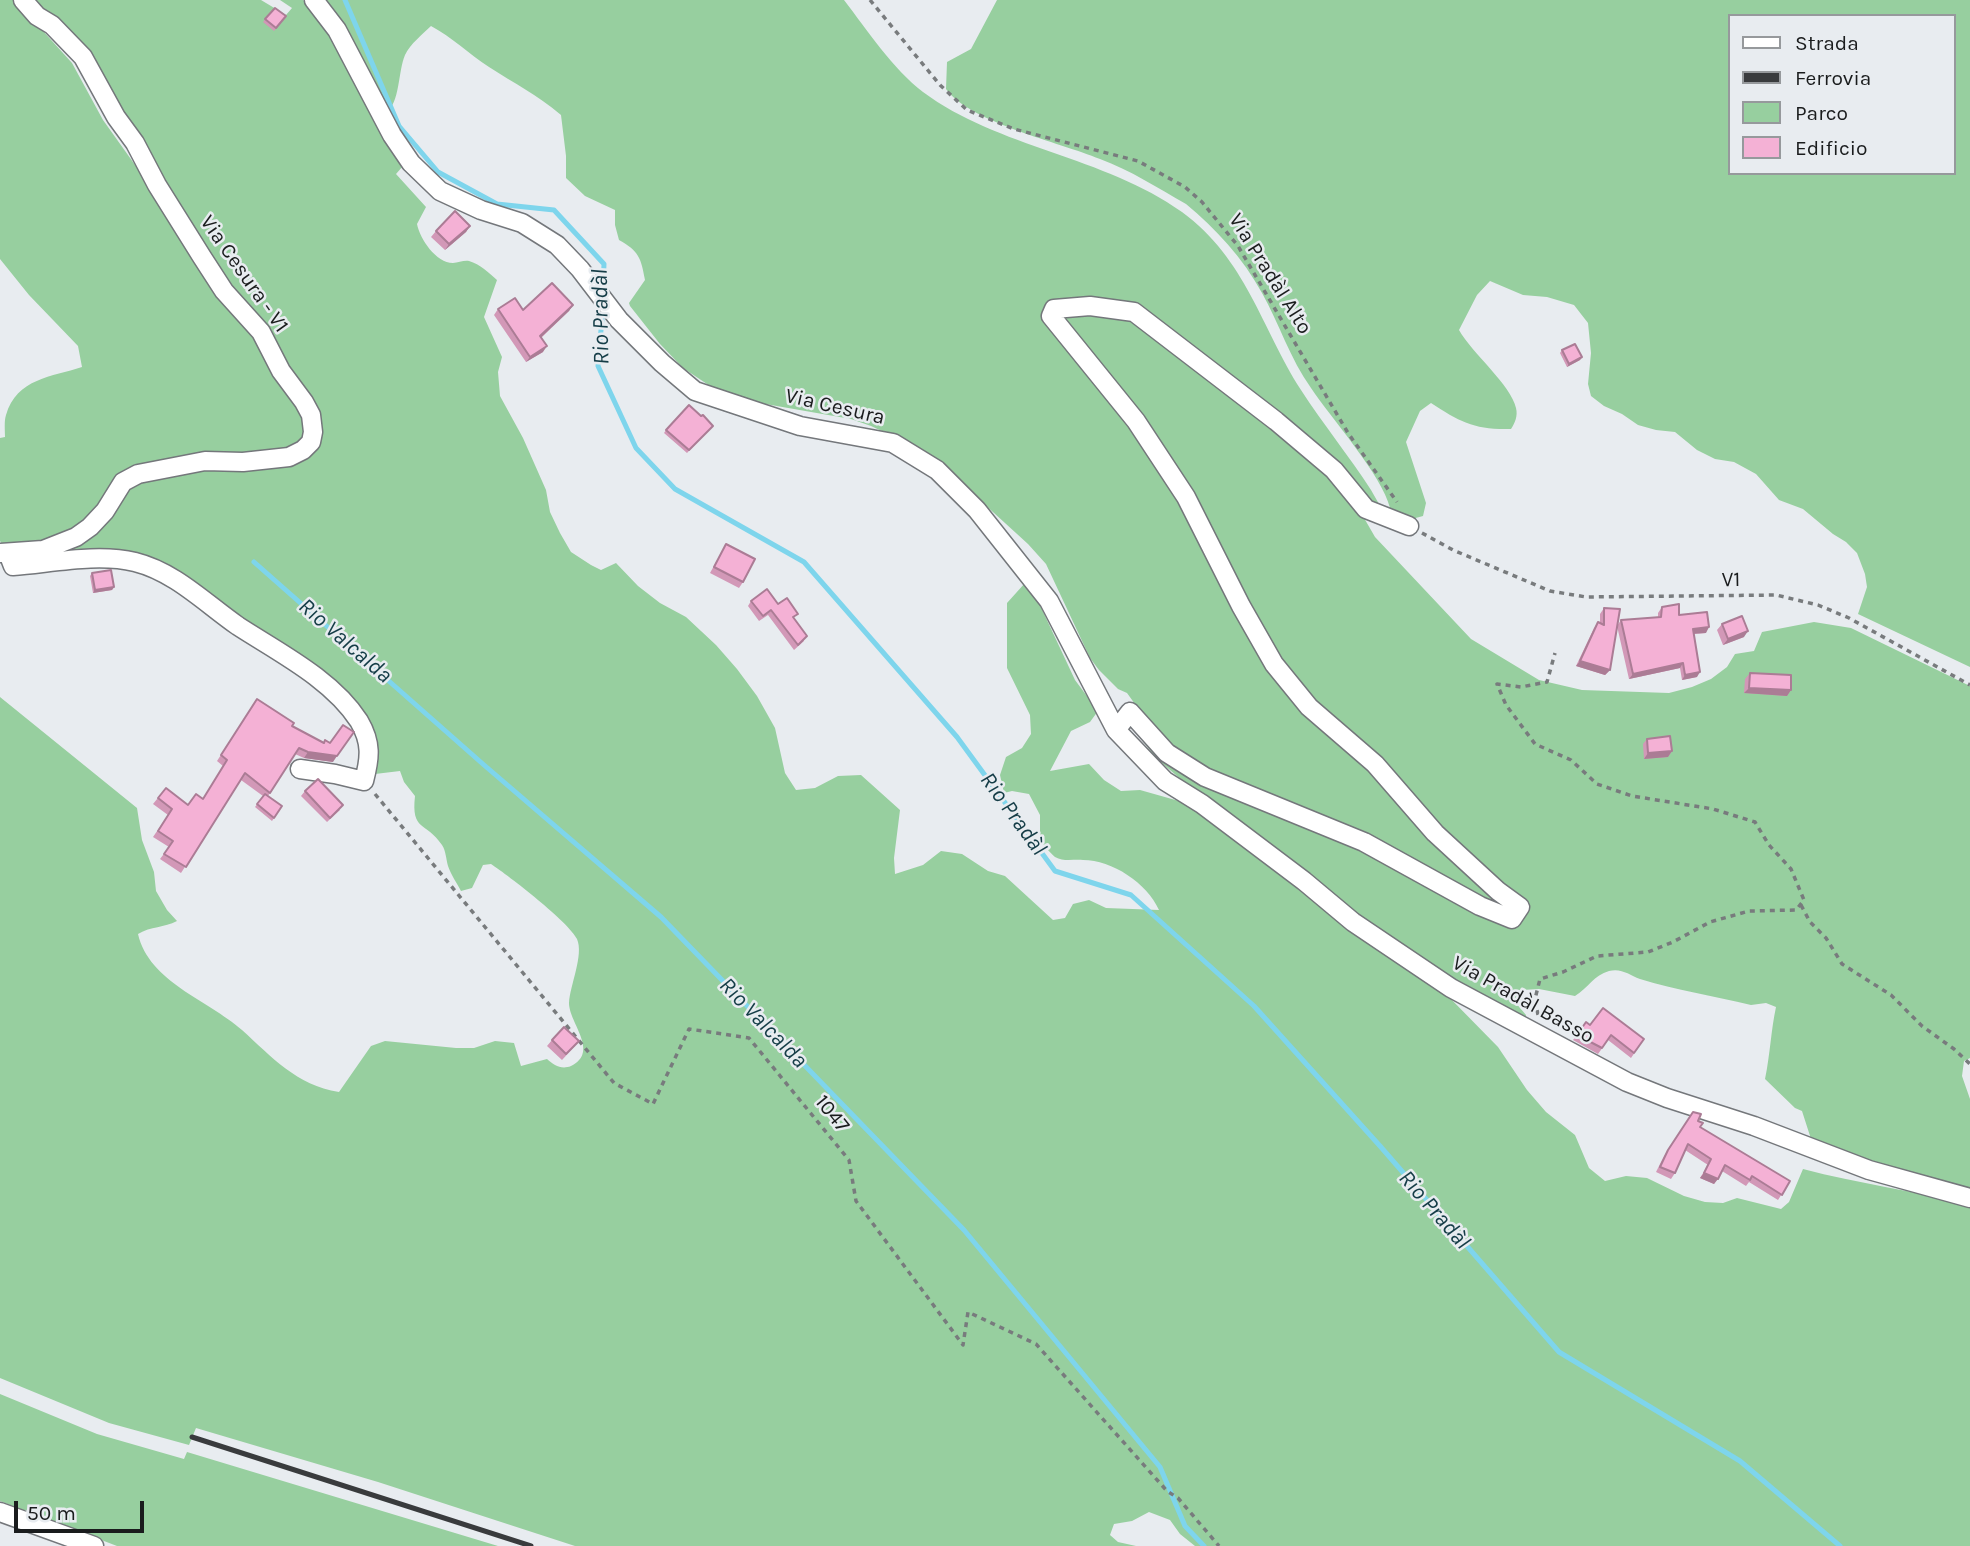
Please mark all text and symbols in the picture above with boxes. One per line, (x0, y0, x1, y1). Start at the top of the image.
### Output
legend (1728, 14, 1956, 175)
text: Strada (1795, 31, 1859, 55)
text: Ferrovia (1795, 66, 1871, 90)
text: Parco (1795, 101, 1848, 125)
text: Edificio (1795, 136, 1868, 160)
street label: Via Pradàl Alto (1223, 209, 1317, 339)
street label: Via Cesura - V1 (194, 211, 294, 337)
water label: Rio Pradàl (586, 269, 616, 365)
street label: Via Cesura (783, 383, 887, 431)
street label: V1 (1721, 567, 1741, 593)
water label: Rio Valcalda (292, 593, 398, 689)
water label: Rio Pradàl (974, 767, 1052, 861)
street label: Via Pradàl Basso (1448, 951, 1598, 1049)
water label: Rio Valcalda (713, 972, 813, 1074)
street label: 1047 (809, 1090, 855, 1138)
water label: Rio Pradàl (1392, 1165, 1476, 1255)
scale bar (18, 1486, 147, 1530)
text: 50 m (27, 1501, 76, 1525)

